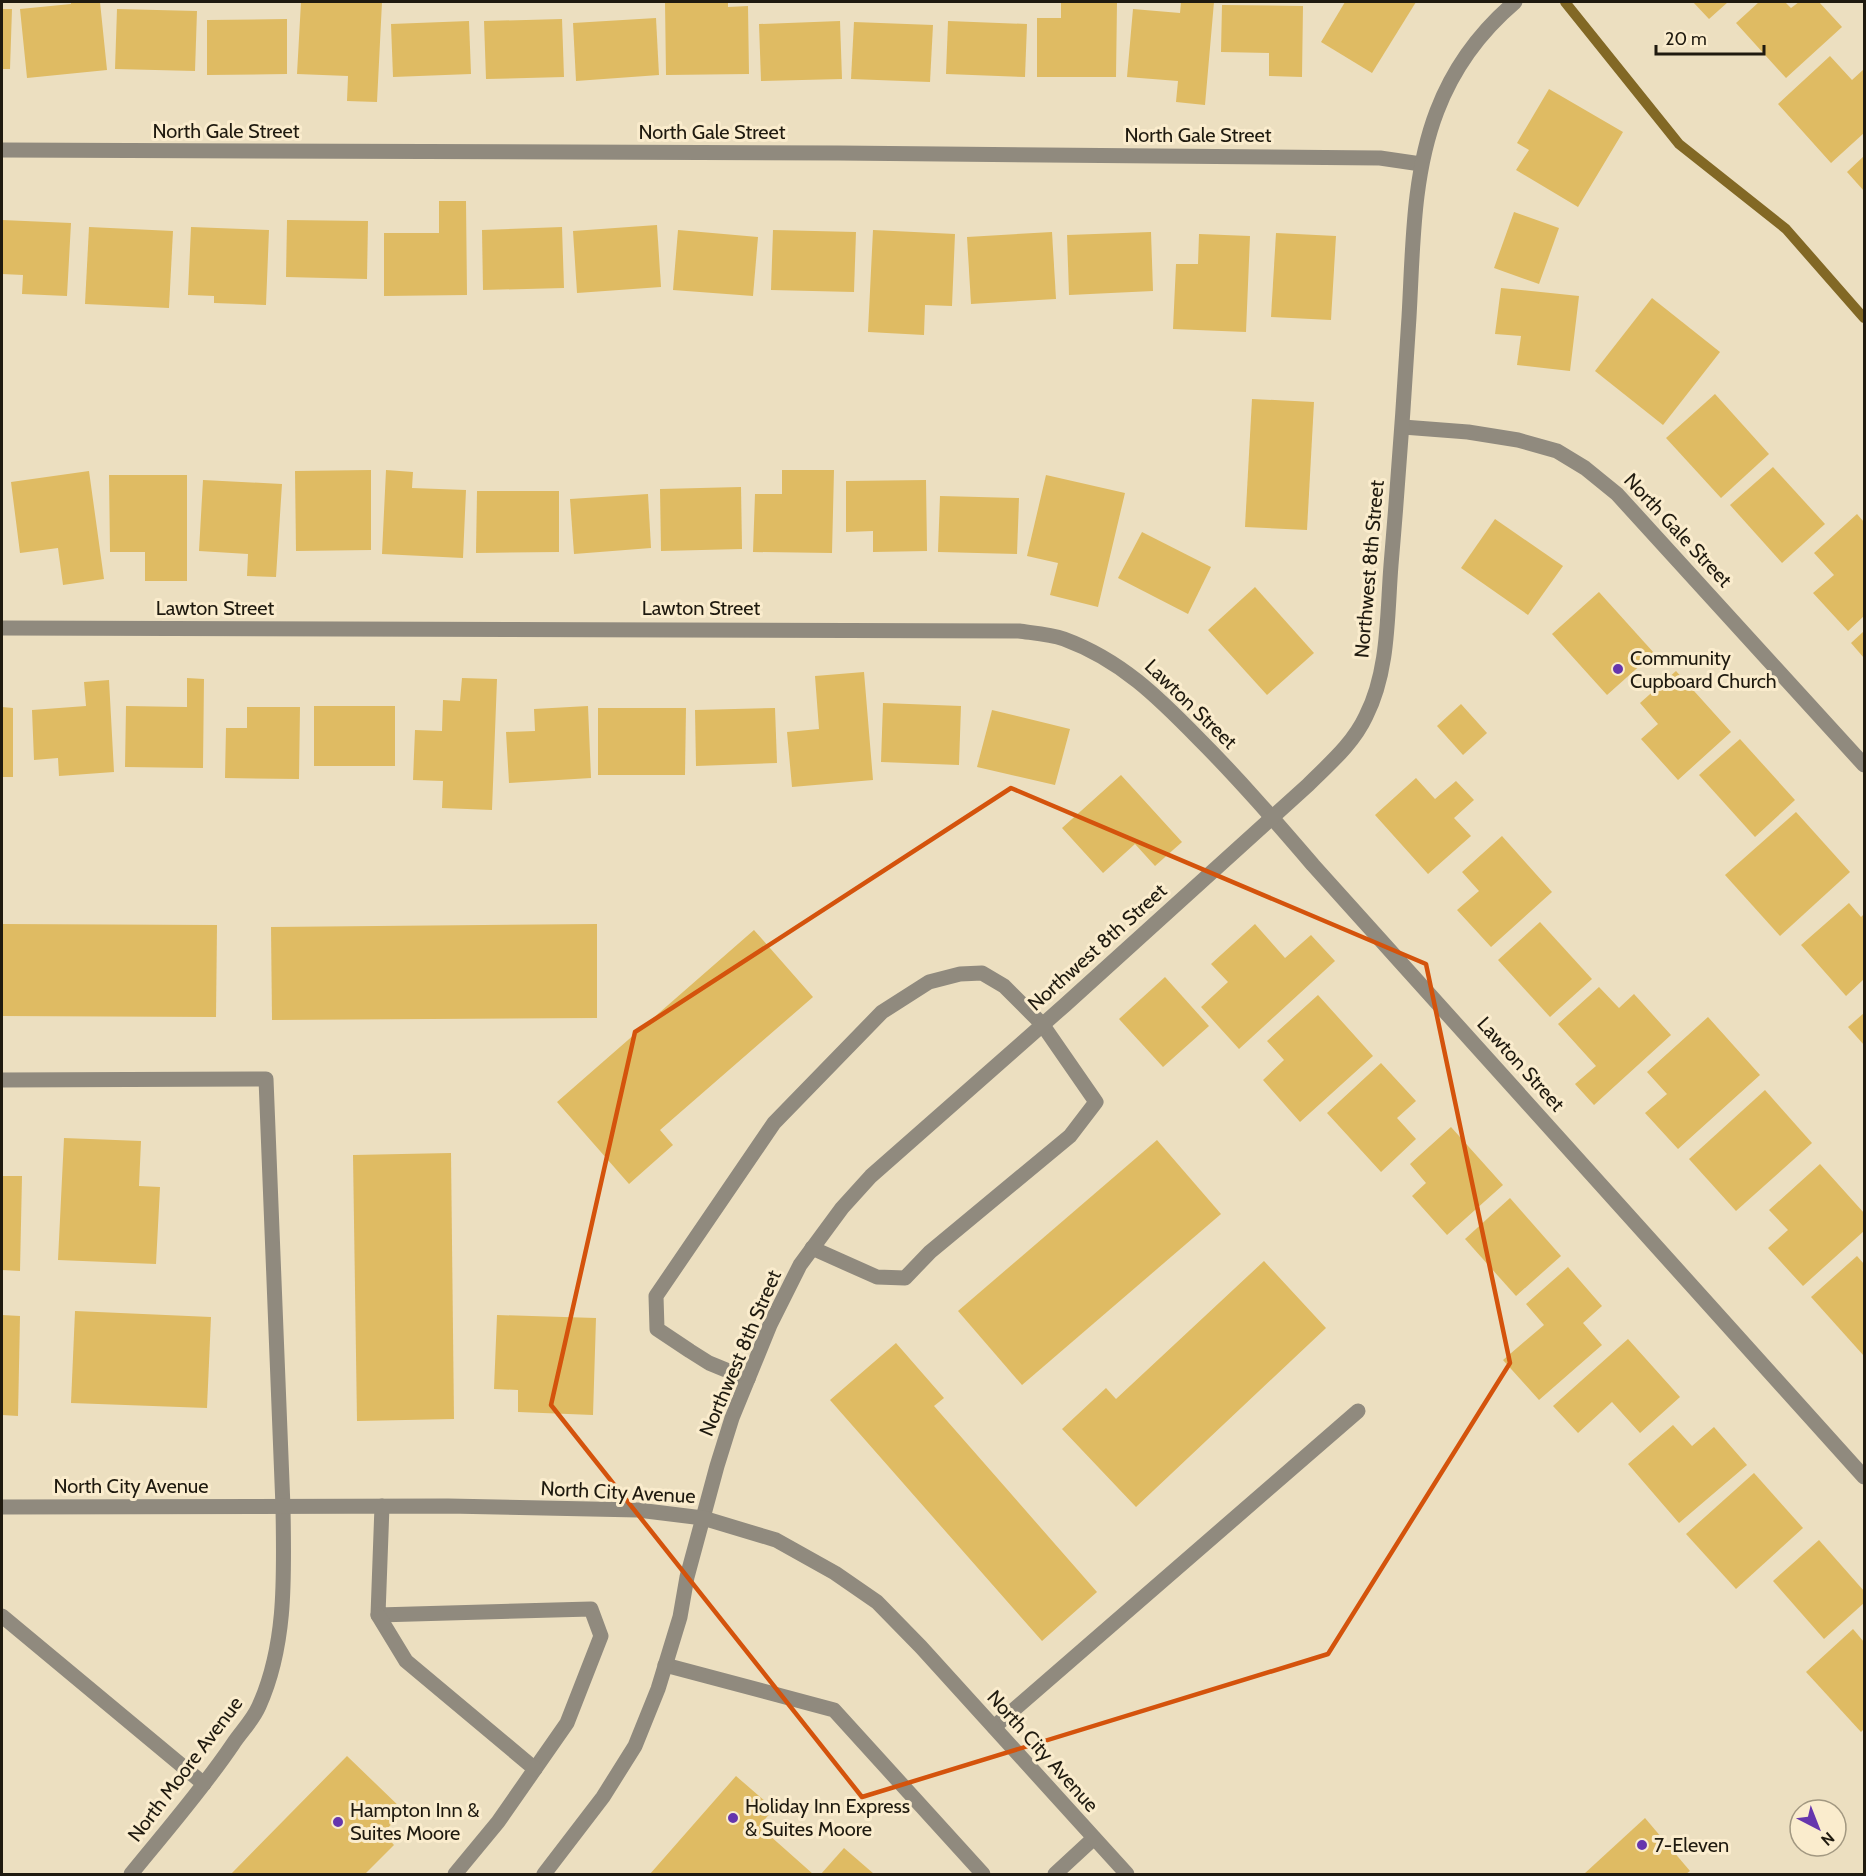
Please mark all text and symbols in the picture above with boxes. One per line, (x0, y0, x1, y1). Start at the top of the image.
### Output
scale bar (1656, 18, 1764, 56)
text: 20 m (1665, 28, 1707, 50)
street label: North Gale Street (153, 119, 300, 143)
street label: North Gale Street (639, 120, 786, 144)
street label: North Gale Street (1125, 123, 1272, 147)
street label: North Gale Street (1619, 468, 1737, 592)
street label: Northwest 8th Street (1349, 479, 1389, 659)
street label: Lawton Street (156, 596, 275, 620)
street label: Lawton Street (642, 596, 761, 620)
place label: Community Cupboard Church (1630, 646, 1777, 693)
street label: Lawton Street (1140, 654, 1242, 754)
marker: Community Cupboard Church (1611, 662, 1625, 676)
street label: Northwest 8th Street (1023, 878, 1171, 1016)
street label: Lawton Street (1472, 1012, 1570, 1116)
street label: Northwest 8th Street (694, 1266, 786, 1440)
street label: North City Avenue (53, 1474, 209, 1498)
street label: North City Avenue (540, 1476, 696, 1508)
street label: North City Avenue (982, 1685, 1104, 1817)
street label: North Moore Avenue (123, 1692, 247, 1846)
place label: Holiday Inn Express & Suites Moore (745, 1794, 910, 1841)
place label: Hampton Inn & Suites Moore (350, 1798, 479, 1845)
north arrow (1788, 1798, 1848, 1858)
marker: Holiday Inn Express & Suites Moore (726, 1811, 740, 1825)
marker: Hampton Inn & Suites Moore (331, 1815, 345, 1829)
text: N (1817, 1828, 1838, 1850)
place label: 7-Eleven (1654, 1833, 1729, 1857)
marker: 7-Eleven (1635, 1838, 1649, 1852)

